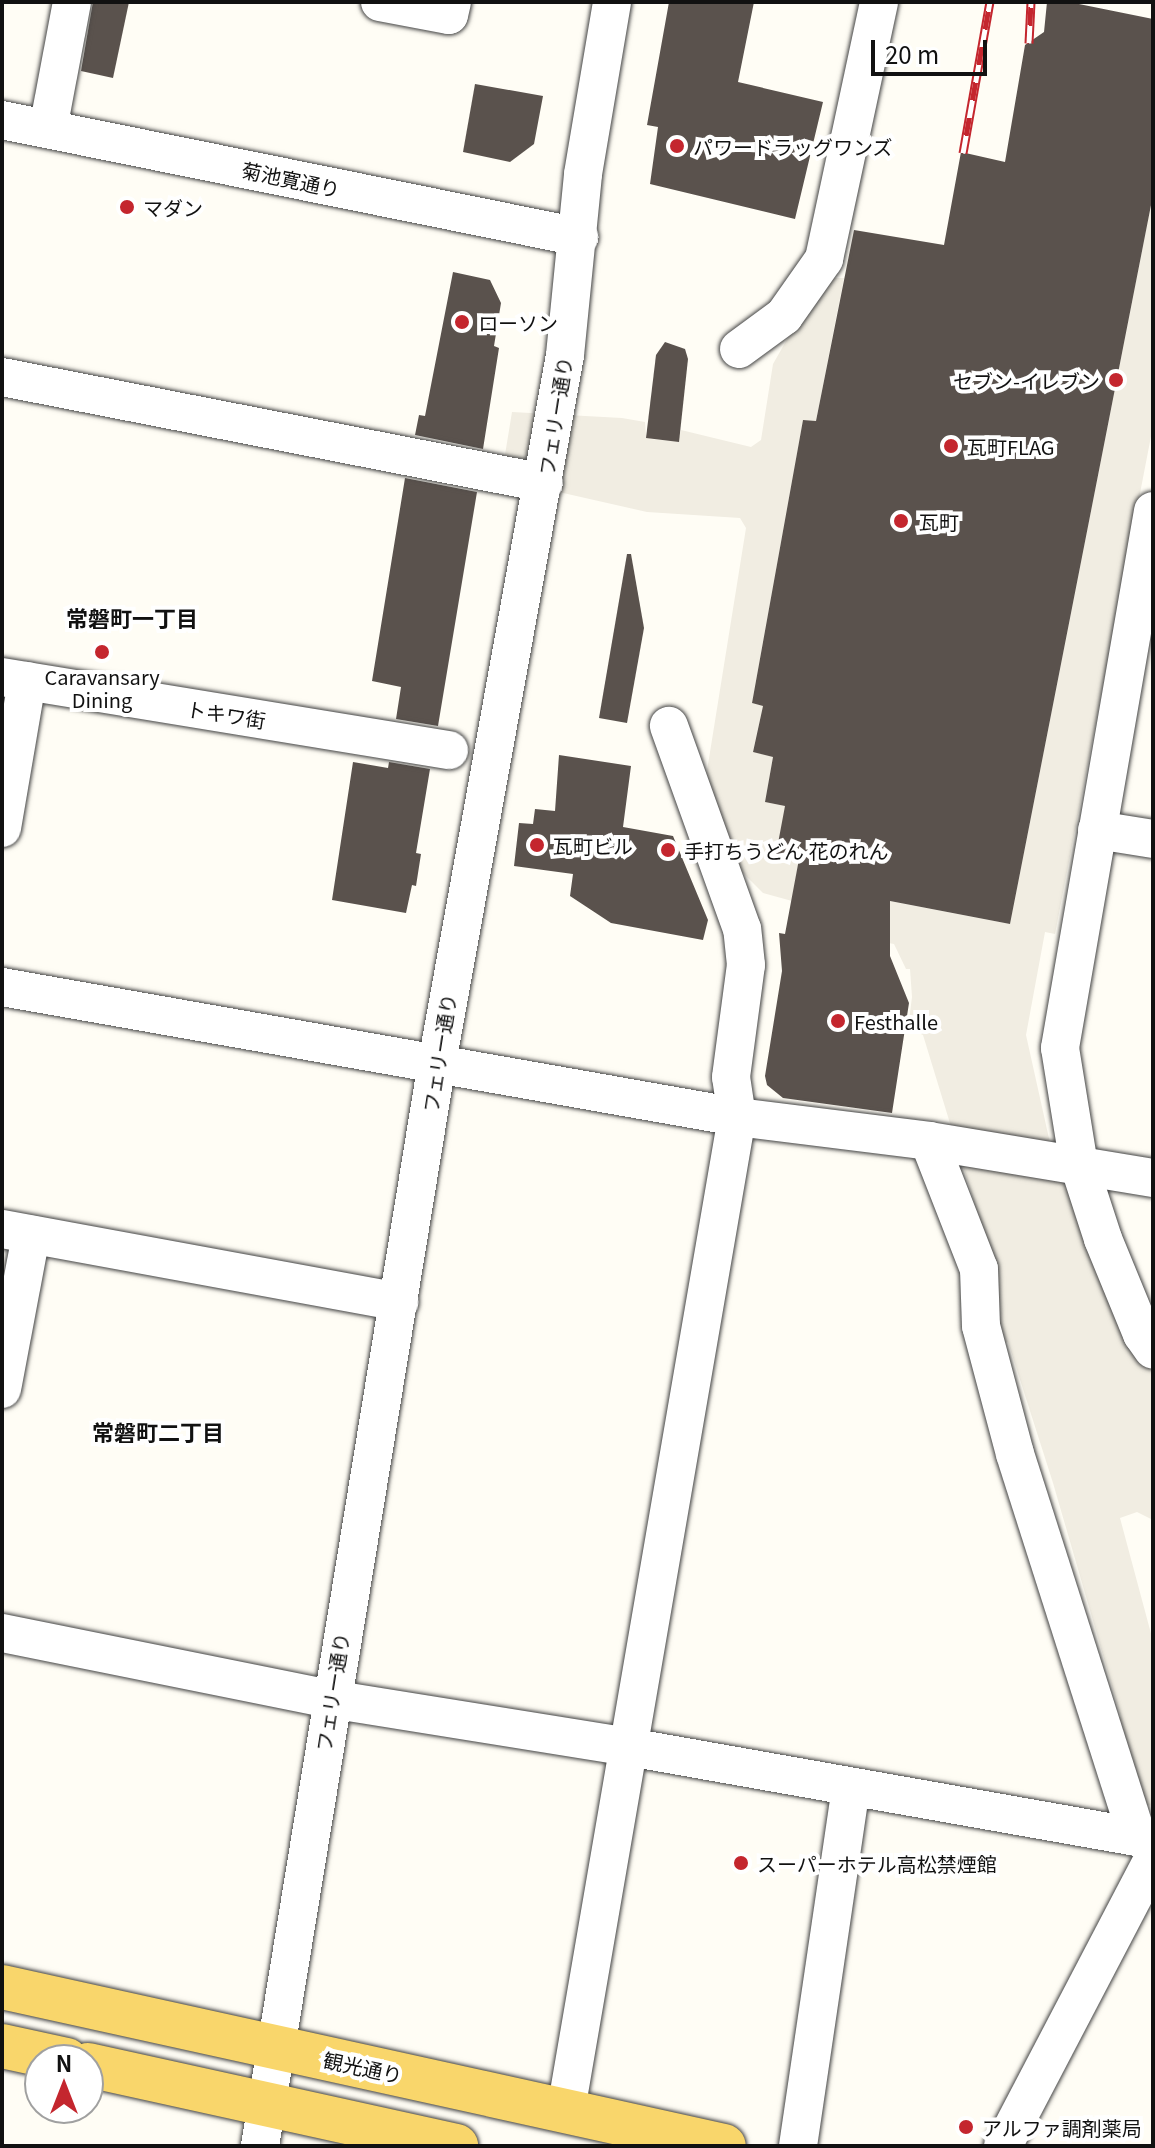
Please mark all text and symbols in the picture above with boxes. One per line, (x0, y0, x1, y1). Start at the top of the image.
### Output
scale bar (875, 24, 991, 74)
text: 20 m (885, 36, 939, 71)
place label: パワードラッグワンズ (693, 134, 893, 158)
marker: パワードラッグワンズ (668, 137, 686, 155)
street label: 菊池寛通り (240, 157, 342, 201)
place label: マダン (143, 195, 203, 219)
marker: マダン (118, 198, 136, 216)
place label: ローソン (478, 310, 558, 334)
marker: ローソン (453, 313, 471, 331)
street label: フェリー通り (534, 355, 576, 477)
place label: セブン-イレブン (953, 368, 1100, 392)
marker: セブン-イレブン (1107, 371, 1125, 389)
place label: 瓦町FLAG (967, 434, 1055, 458)
marker: 瓦町FLAG (942, 437, 960, 455)
place label: 瓦町 (919, 509, 959, 533)
marker: 瓦町 (890, 510, 912, 532)
district label: 常磐町一丁目 (66, 605, 198, 631)
marker: Caravansary Dining (93, 643, 111, 661)
place label: Caravansary Dining (44, 664, 160, 711)
street label: トキワ街 (185, 696, 267, 732)
place label: 瓦町ビル (553, 833, 633, 857)
marker: 瓦町ビル (528, 836, 546, 854)
place label: 手打ちうどん 花のれん (684, 838, 888, 862)
marker: 手打ちうどん 花のれん (659, 841, 677, 859)
street label: フェリー通り (418, 992, 460, 1114)
place label: Festhalle (854, 1009, 938, 1033)
marker: Festhalle (829, 1012, 847, 1030)
district label: 常磐町二丁目 (92, 1419, 224, 1445)
street label: フェリー通り (311, 1631, 353, 1753)
place label: スーパーホテル高松禁煙館 (757, 1851, 997, 1875)
marker: スーパーホテル高松禁煙館 (732, 1854, 750, 1872)
north arrow (24, 2044, 104, 2124)
text: N (56, 2046, 72, 2078)
street label: 観光通り (321, 2047, 405, 2087)
place label: アルファ調剤薬局 (982, 2115, 1142, 2139)
marker: アルファ調剤薬局 (957, 2118, 975, 2136)

